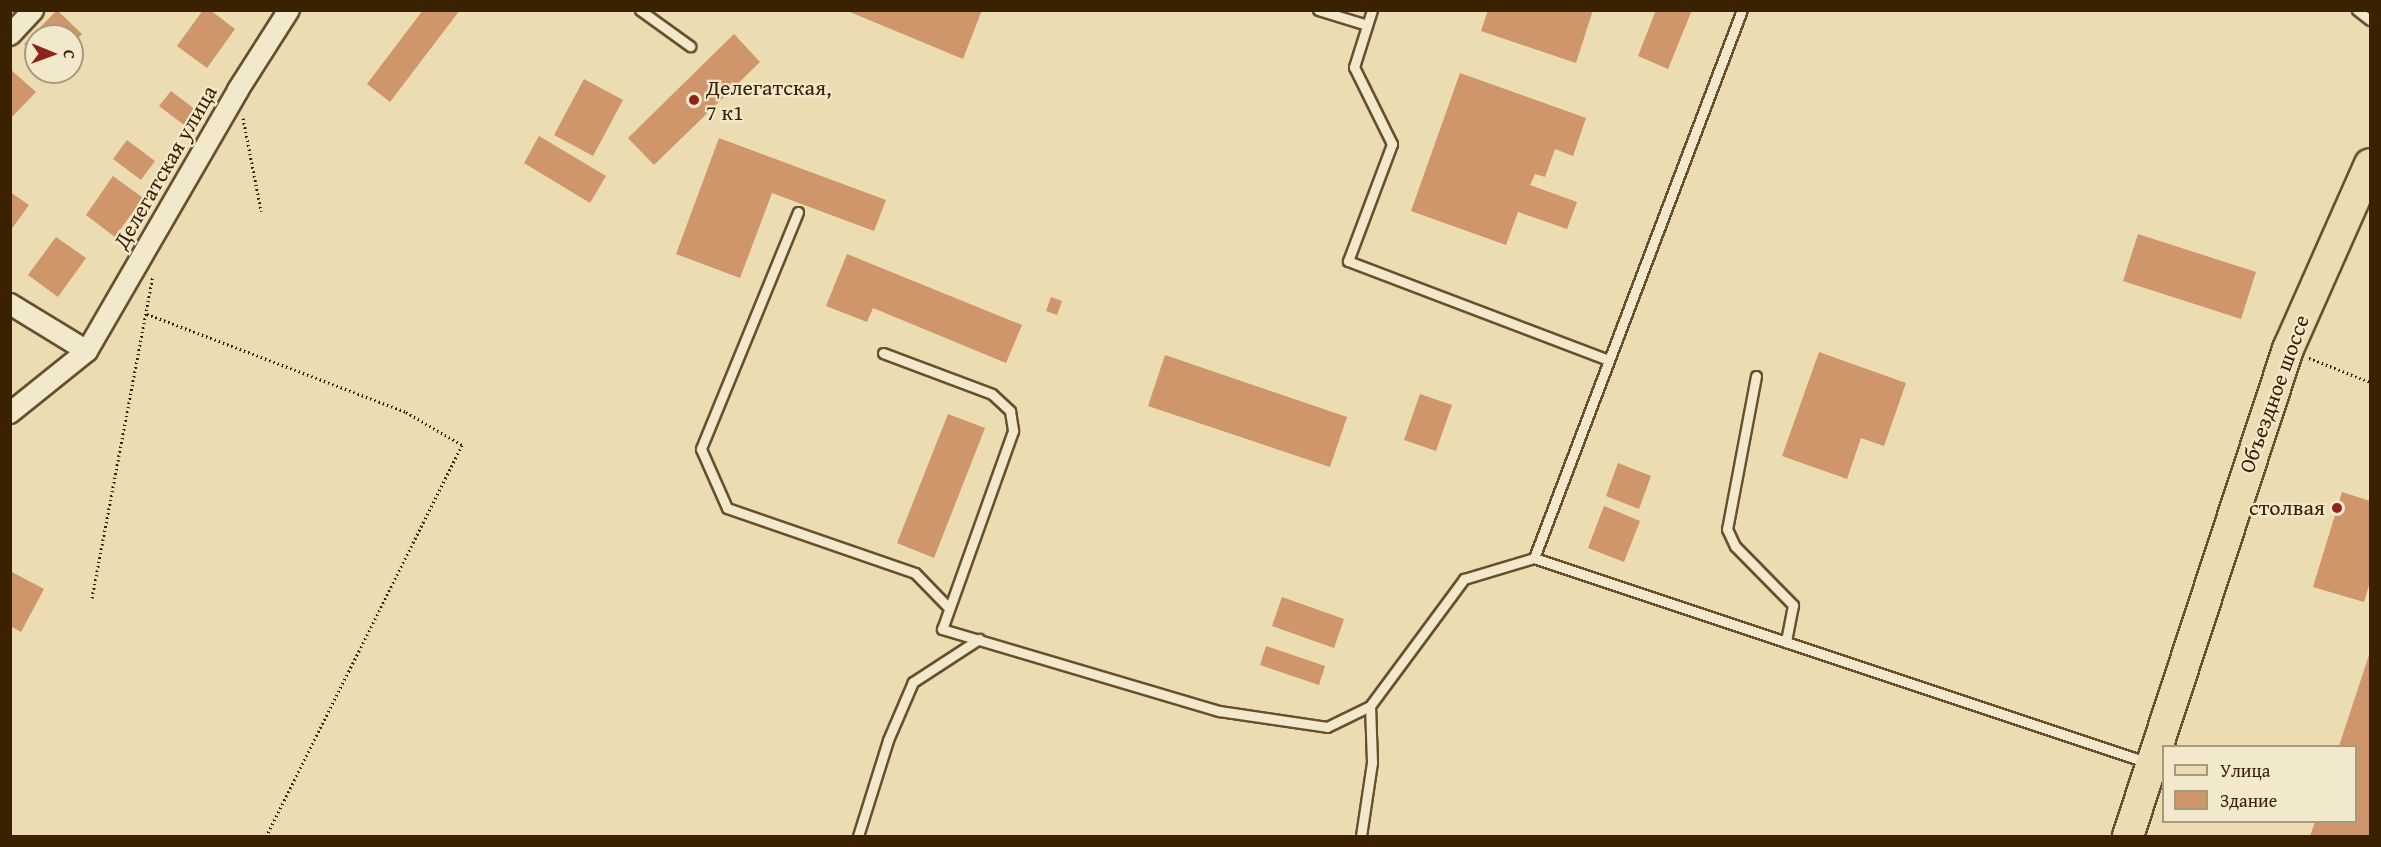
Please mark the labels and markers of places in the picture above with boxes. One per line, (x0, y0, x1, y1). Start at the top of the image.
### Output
place label: Делегатская, 7 к1 (706, 74, 831, 125)
marker: Делегатская, 7 к1 (687, 93, 701, 107)
place label: столвая (2249, 495, 2325, 521)
marker: столвая (2330, 501, 2344, 515)

